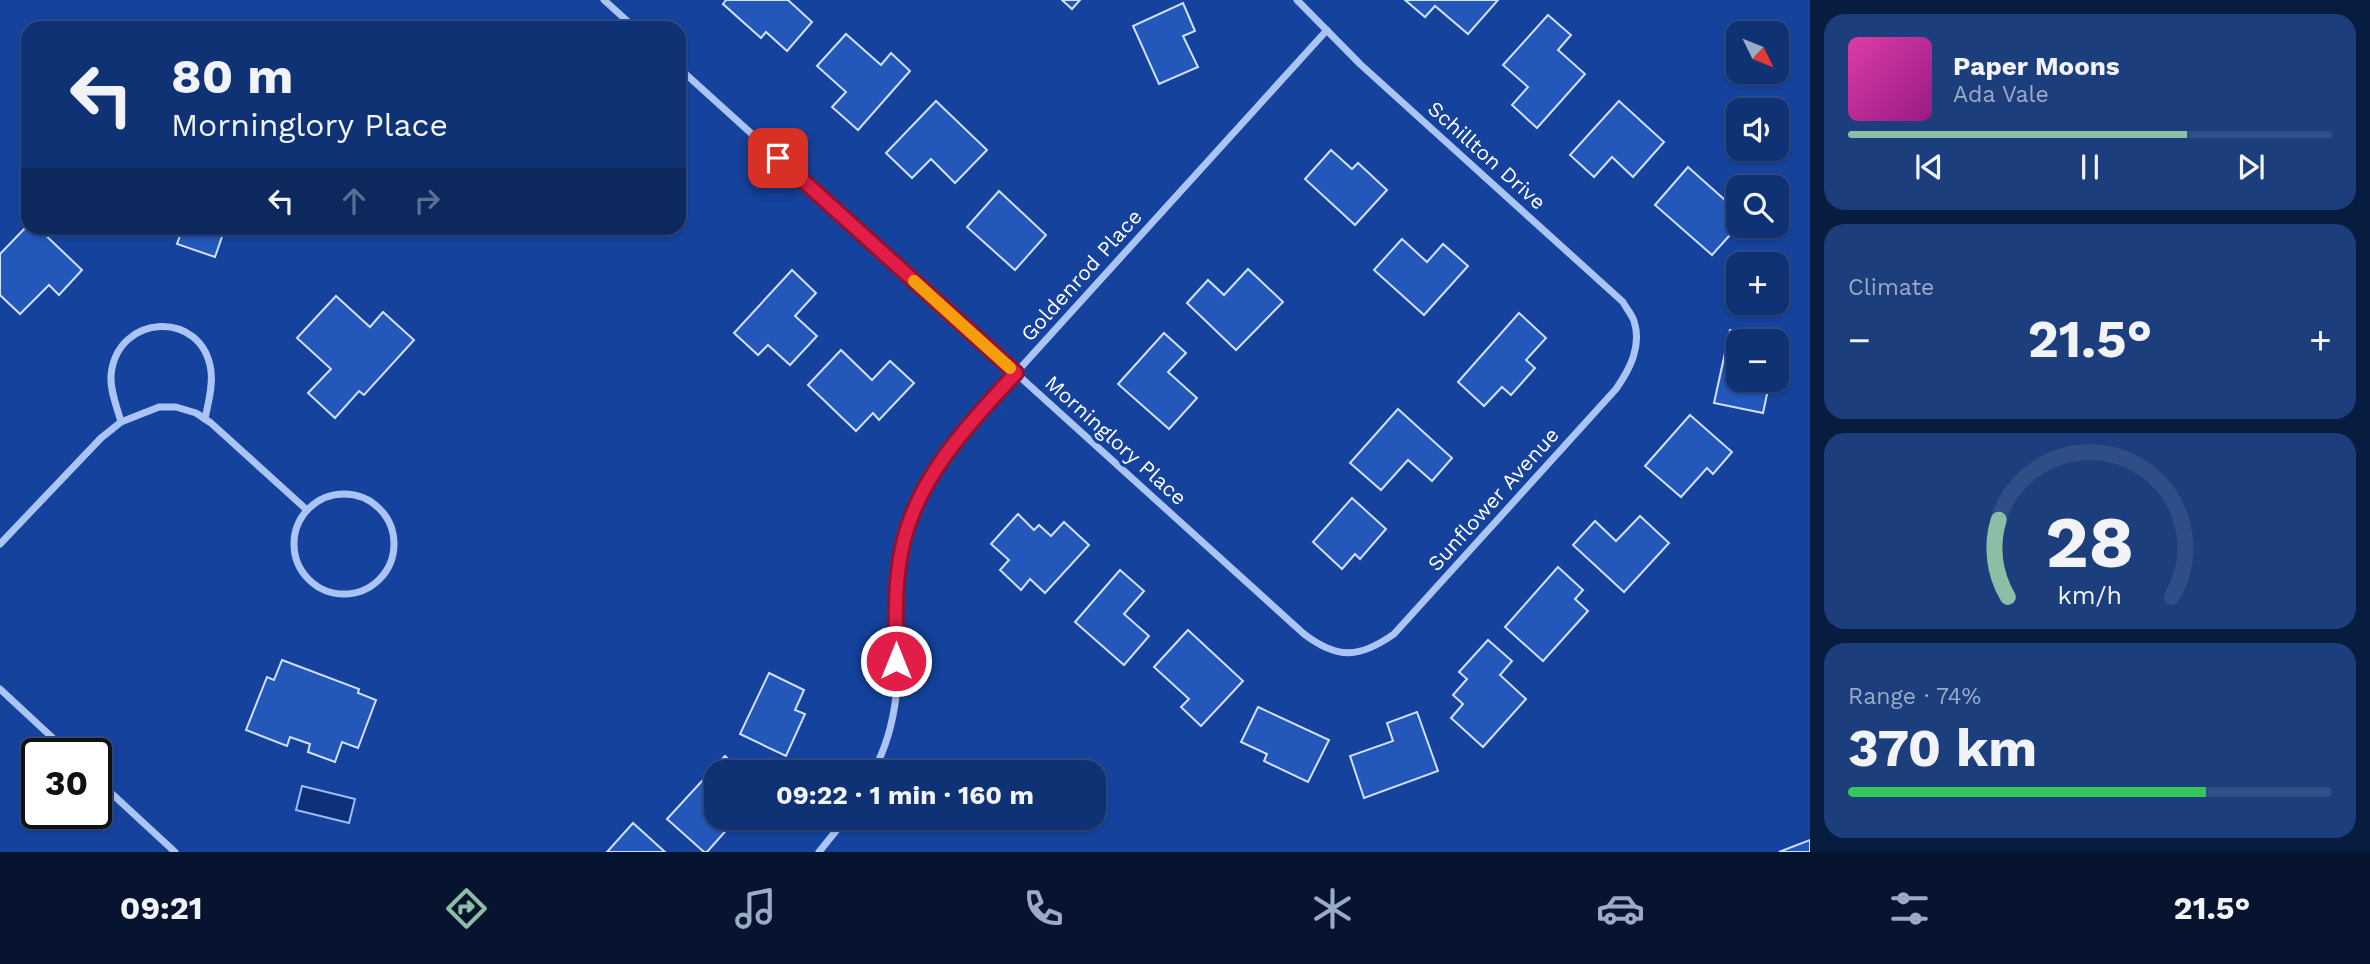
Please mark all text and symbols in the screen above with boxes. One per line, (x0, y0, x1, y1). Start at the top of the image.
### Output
north arrow (1726, 21, 1788, 84)
map controls (1726, 21, 1789, 392)
text: 80 m (171, 47, 293, 105)
icon: left (56, 49, 147, 140)
text: Paper Moons (1953, 51, 2120, 81)
text: Ada Vale (1953, 81, 2049, 108)
street label: Schillton Drive (1423, 96, 1551, 214)
button: sound (1726, 98, 1789, 161)
text: Morninglory Place (171, 106, 448, 144)
pin (748, 128, 808, 188)
icon: arrive (759, 139, 797, 177)
icon: previous (1910, 148, 1948, 186)
icon: pause (2071, 148, 2109, 186)
icon: next (2232, 148, 2270, 186)
button: search (1726, 175, 1789, 238)
icon: left (262, 182, 300, 220)
icon: ahead (335, 182, 373, 220)
icon: right (408, 182, 446, 220)
street label: Goldenrod Place (1015, 204, 1147, 346)
button: + (1726, 252, 1789, 315)
text: Climate (1848, 274, 1934, 301)
text: 21.5° (2028, 309, 2152, 370)
text: − (1848, 318, 1871, 362)
text: + (2309, 318, 2332, 362)
button: − (1726, 329, 1789, 392)
street label: Morninglory Place (1040, 370, 1192, 510)
street label: Sunflower Avenue (1422, 422, 1564, 576)
text: 28 (2045, 499, 2135, 585)
text: km/h (2058, 581, 2122, 610)
position arrow (859, 624, 933, 698)
text: Range · 74% (1848, 683, 1981, 710)
text: 370 km (1848, 718, 2037, 779)
speed limit sign: 30 (21, 738, 112, 829)
text: 09:22 · 1 min · 160 m (776, 780, 1034, 810)
icon: directions (442, 884, 491, 933)
icon: music (731, 884, 780, 933)
icon: phone (1019, 884, 1068, 933)
icon: climate (1308, 884, 1357, 933)
icon: car (1596, 884, 1645, 933)
icon: filters (1885, 884, 1934, 933)
text: 09:21 (120, 889, 203, 927)
text: 21.5° (2174, 889, 2250, 927)

